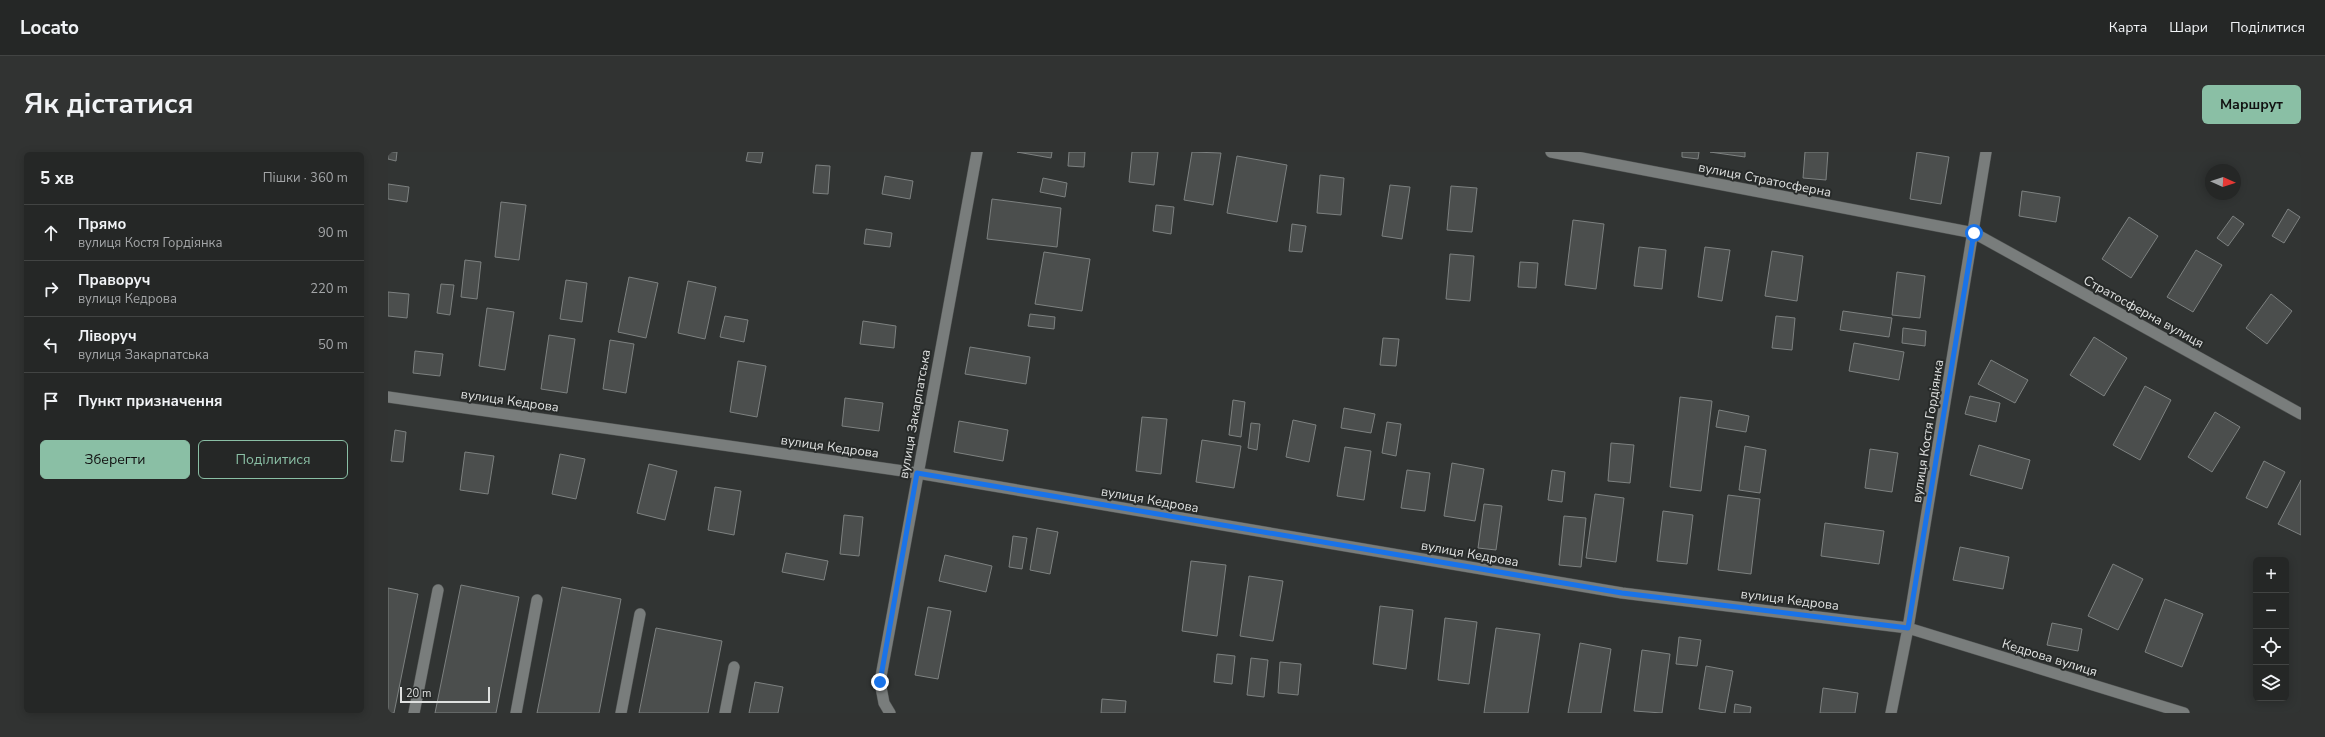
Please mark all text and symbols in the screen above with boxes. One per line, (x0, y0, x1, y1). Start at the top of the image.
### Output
text: Locato (20, 15, 79, 41)
text: Карта (2109, 18, 2147, 37)
text: Шари (2169, 18, 2208, 37)
text: Поділитися (2230, 18, 2305, 37)
text: Як дістатися (24, 85, 193, 123)
button: Маршрут (2202, 85, 2301, 124)
street label: вулиця Стратосферна (1697, 158, 1833, 202)
north arrow (2205, 164, 2241, 200)
text: 5 хв (40, 167, 74, 190)
text: Пішки · 360 m (263, 169, 348, 187)
text: Прямо (78, 214, 126, 234)
icon: ahead (40, 222, 62, 244)
text: 90 m (318, 224, 348, 242)
route start (1965, 224, 1983, 242)
text: вулиця Костя Гордіянка (78, 234, 222, 252)
text: Праворуч (78, 270, 150, 290)
street label: Стратосферна вулиця (2080, 271, 2207, 352)
icon: right (40, 278, 62, 300)
text: 220 m (310, 280, 348, 298)
text: вулиця Кедрова (78, 290, 177, 308)
text: Ліворуч (78, 326, 137, 346)
icon: left (40, 334, 62, 356)
text: 50 m (318, 336, 348, 354)
text: вулиця Закарпатська (78, 346, 209, 364)
street label: вулиця Закарпатська (895, 348, 935, 480)
street label: вулиця Костя Гордіянка (1908, 358, 1948, 504)
street label: вулиця Кедрова (460, 385, 560, 417)
icon: arrive (40, 390, 62, 412)
text: Пункт призначення (78, 391, 223, 411)
street label: вулиця Кедрова (780, 431, 880, 463)
button: Зберегти (40, 440, 190, 479)
button: Поділитися (198, 440, 348, 479)
street label: вулиця Кедрова (1100, 483, 1200, 517)
street label: вулиця Кедрова (1420, 537, 1520, 571)
map controls (2253, 557, 2289, 701)
button: + (2253, 557, 2289, 593)
street label: вулиця Кедрова (1740, 585, 1840, 615)
button: − (2253, 593, 2289, 629)
button: locate (2253, 629, 2289, 665)
street label: Кедрова вулиця (2000, 635, 2100, 681)
button: layers (2253, 665, 2289, 701)
route end (871, 673, 889, 691)
scale bar (400, 685, 490, 704)
text: 20 m (406, 686, 431, 701)

